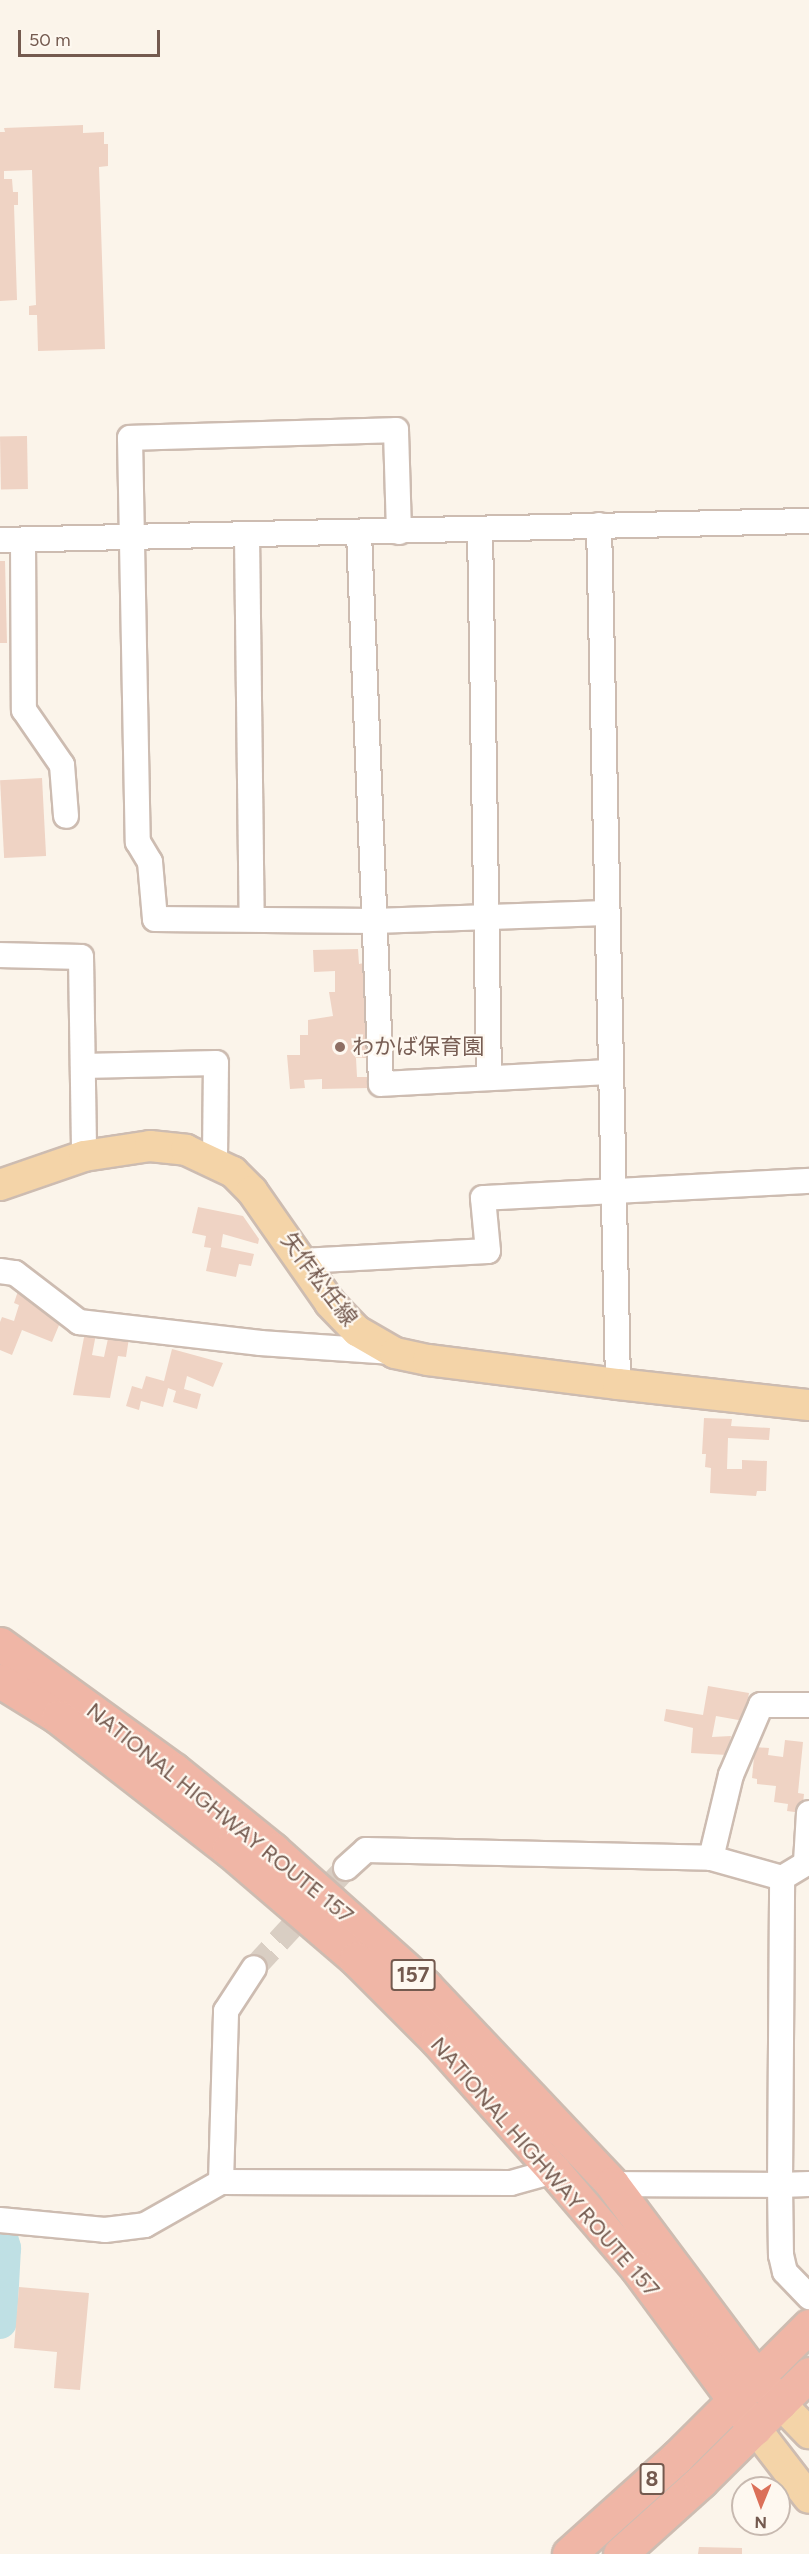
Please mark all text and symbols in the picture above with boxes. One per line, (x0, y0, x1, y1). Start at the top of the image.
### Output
scale bar (21, 18, 164, 56)
text: 50 m (29, 29, 71, 51)
place label: わかば保育園 (352, 1034, 484, 1060)
marker: わかば保育園 (333, 1040, 347, 1054)
street label: 矢作松任線 (275, 1227, 363, 1331)
street label: NATIONAL HIGHWAY ROUTE 157 (81, 1697, 359, 1929)
road number: 157 (390, 1957, 436, 1993)
street label: NATIONAL HIGHWAY ROUTE 157 (425, 2032, 665, 2302)
road number: 8 (638, 2461, 666, 2497)
north arrow (731, 2476, 791, 2536)
text: N (754, 2513, 767, 2532)

